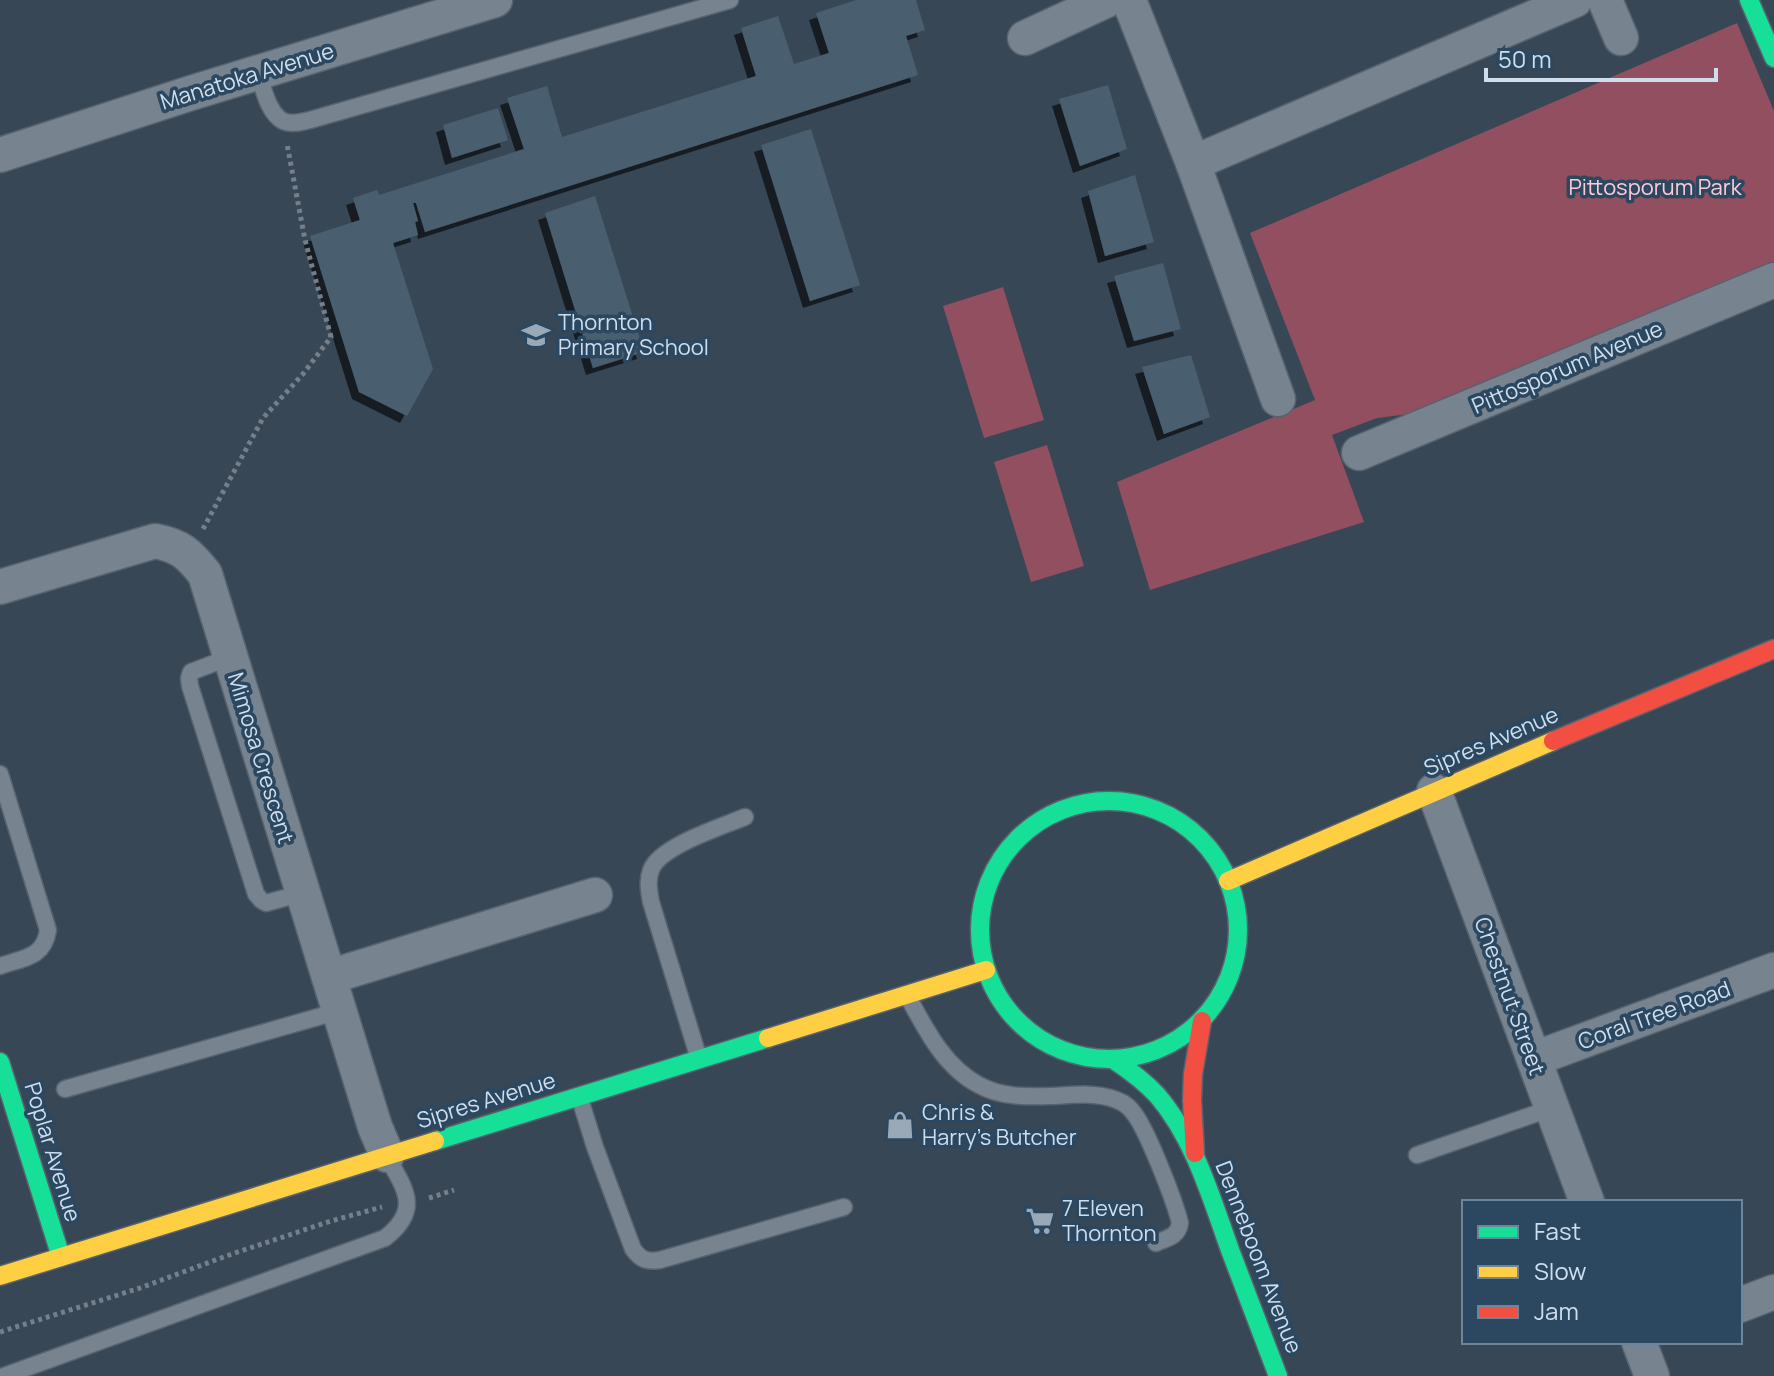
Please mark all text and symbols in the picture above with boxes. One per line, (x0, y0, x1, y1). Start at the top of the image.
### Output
scale bar (1486, 32, 1716, 82)
street label: Manatoka Avenue (156, 35, 338, 117)
text: 50 m (1498, 42, 1552, 75)
park label: Pittosporum Park (1568, 172, 1743, 202)
place label: Thornton Primary School (558, 307, 709, 362)
street label: Pittosporum Avenue (1467, 313, 1667, 421)
school or university icon: Thornton Primary School (521, 320, 551, 350)
street label: Mimosa Crescent (221, 669, 301, 847)
street label: Sipres Avenue (1419, 699, 1563, 783)
street label: Chestnut Street (1468, 913, 1553, 1079)
street label: Coral Tree Road (1574, 974, 1734, 1056)
street label: Sipres Avenue (413, 1065, 559, 1135)
street label: Poplar Avenue (18, 1079, 88, 1225)
place label: Chris & Harry's Butcher (922, 1097, 1077, 1152)
shop icon: Chris & Harry's Butcher (885, 1110, 915, 1140)
street label: Denneboom Avenue (1209, 1157, 1310, 1358)
place label: 7 Eleven Thornton (1062, 1193, 1157, 1248)
legend (1462, 1200, 1742, 1344)
supermarket icon: 7 Eleven Thornton (1025, 1206, 1055, 1236)
text: Fast (1534, 1214, 1581, 1247)
text: Slow (1534, 1254, 1587, 1287)
text: Jam (1534, 1294, 1579, 1327)

